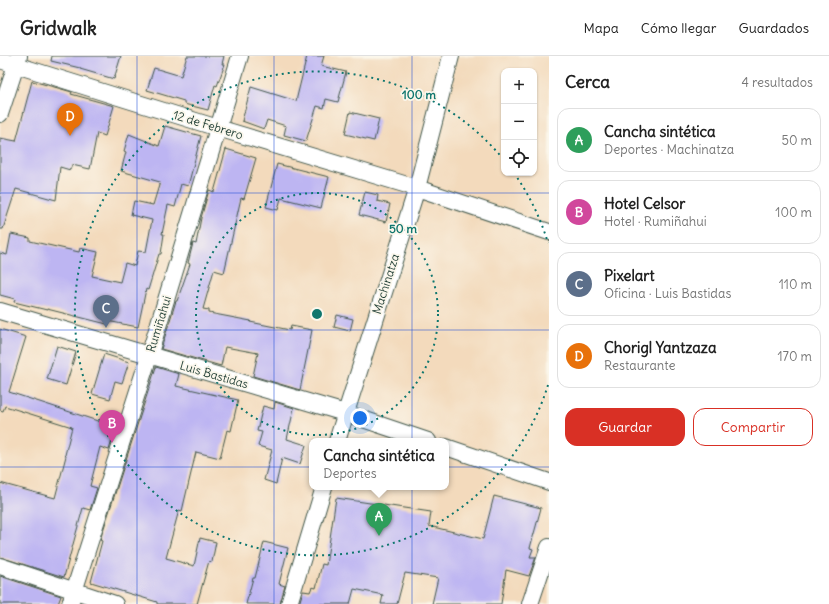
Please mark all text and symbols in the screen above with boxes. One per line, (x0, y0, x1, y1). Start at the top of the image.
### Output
text: Gridwalk (20, 16, 97, 40)
text: Mapa (584, 19, 619, 37)
text: Cómo llegar (641, 19, 717, 37)
text: Guardados (739, 19, 809, 37)
map controls (501, 68, 537, 176)
button: + (501, 68, 537, 104)
text: Cerca (565, 71, 610, 93)
text: 4 resultados (741, 74, 813, 91)
text: 100 m (402, 87, 436, 102)
pin: D (57, 103, 83, 136)
button: − (501, 104, 537, 140)
street label: 12 de Febrero (171, 107, 245, 142)
text: Cancha sintética (604, 122, 716, 141)
text: A (575, 132, 583, 149)
text: 50 m (781, 132, 812, 149)
button: locate (501, 140, 537, 176)
text: Deportes · Machinatza (604, 141, 734, 158)
text: Hotel Celsor (604, 194, 685, 213)
text: B (575, 204, 583, 221)
text: 100 m (775, 204, 812, 221)
text: Hotel · Rumiñahui (604, 213, 707, 230)
text: 50 m (389, 221, 418, 236)
street label: Machinatza (369, 252, 402, 316)
text: Pixelart (604, 266, 655, 285)
text: C (575, 276, 583, 293)
text: 110 m (779, 276, 812, 293)
text: Oficina · Luis Bastidas (604, 285, 731, 302)
street label: Rumiñahui (143, 294, 174, 354)
pin: C (93, 295, 119, 328)
centre of rings (310, 307, 324, 321)
text: Chorigl Yantzaza (604, 338, 716, 357)
text: D (574, 348, 584, 365)
text: 170 m (777, 348, 812, 365)
text: Restaurante (604, 357, 676, 374)
street label: Luis Bastidas (178, 358, 250, 391)
your location (350, 408, 370, 428)
button: Guardar (565, 408, 685, 446)
button: Compartir (693, 408, 813, 446)
pin: B (99, 410, 125, 443)
popup (309, 438, 449, 490)
text: Cancha sintética (323, 446, 435, 465)
text: Deportes (323, 465, 377, 482)
pin: A (366, 503, 392, 536)

